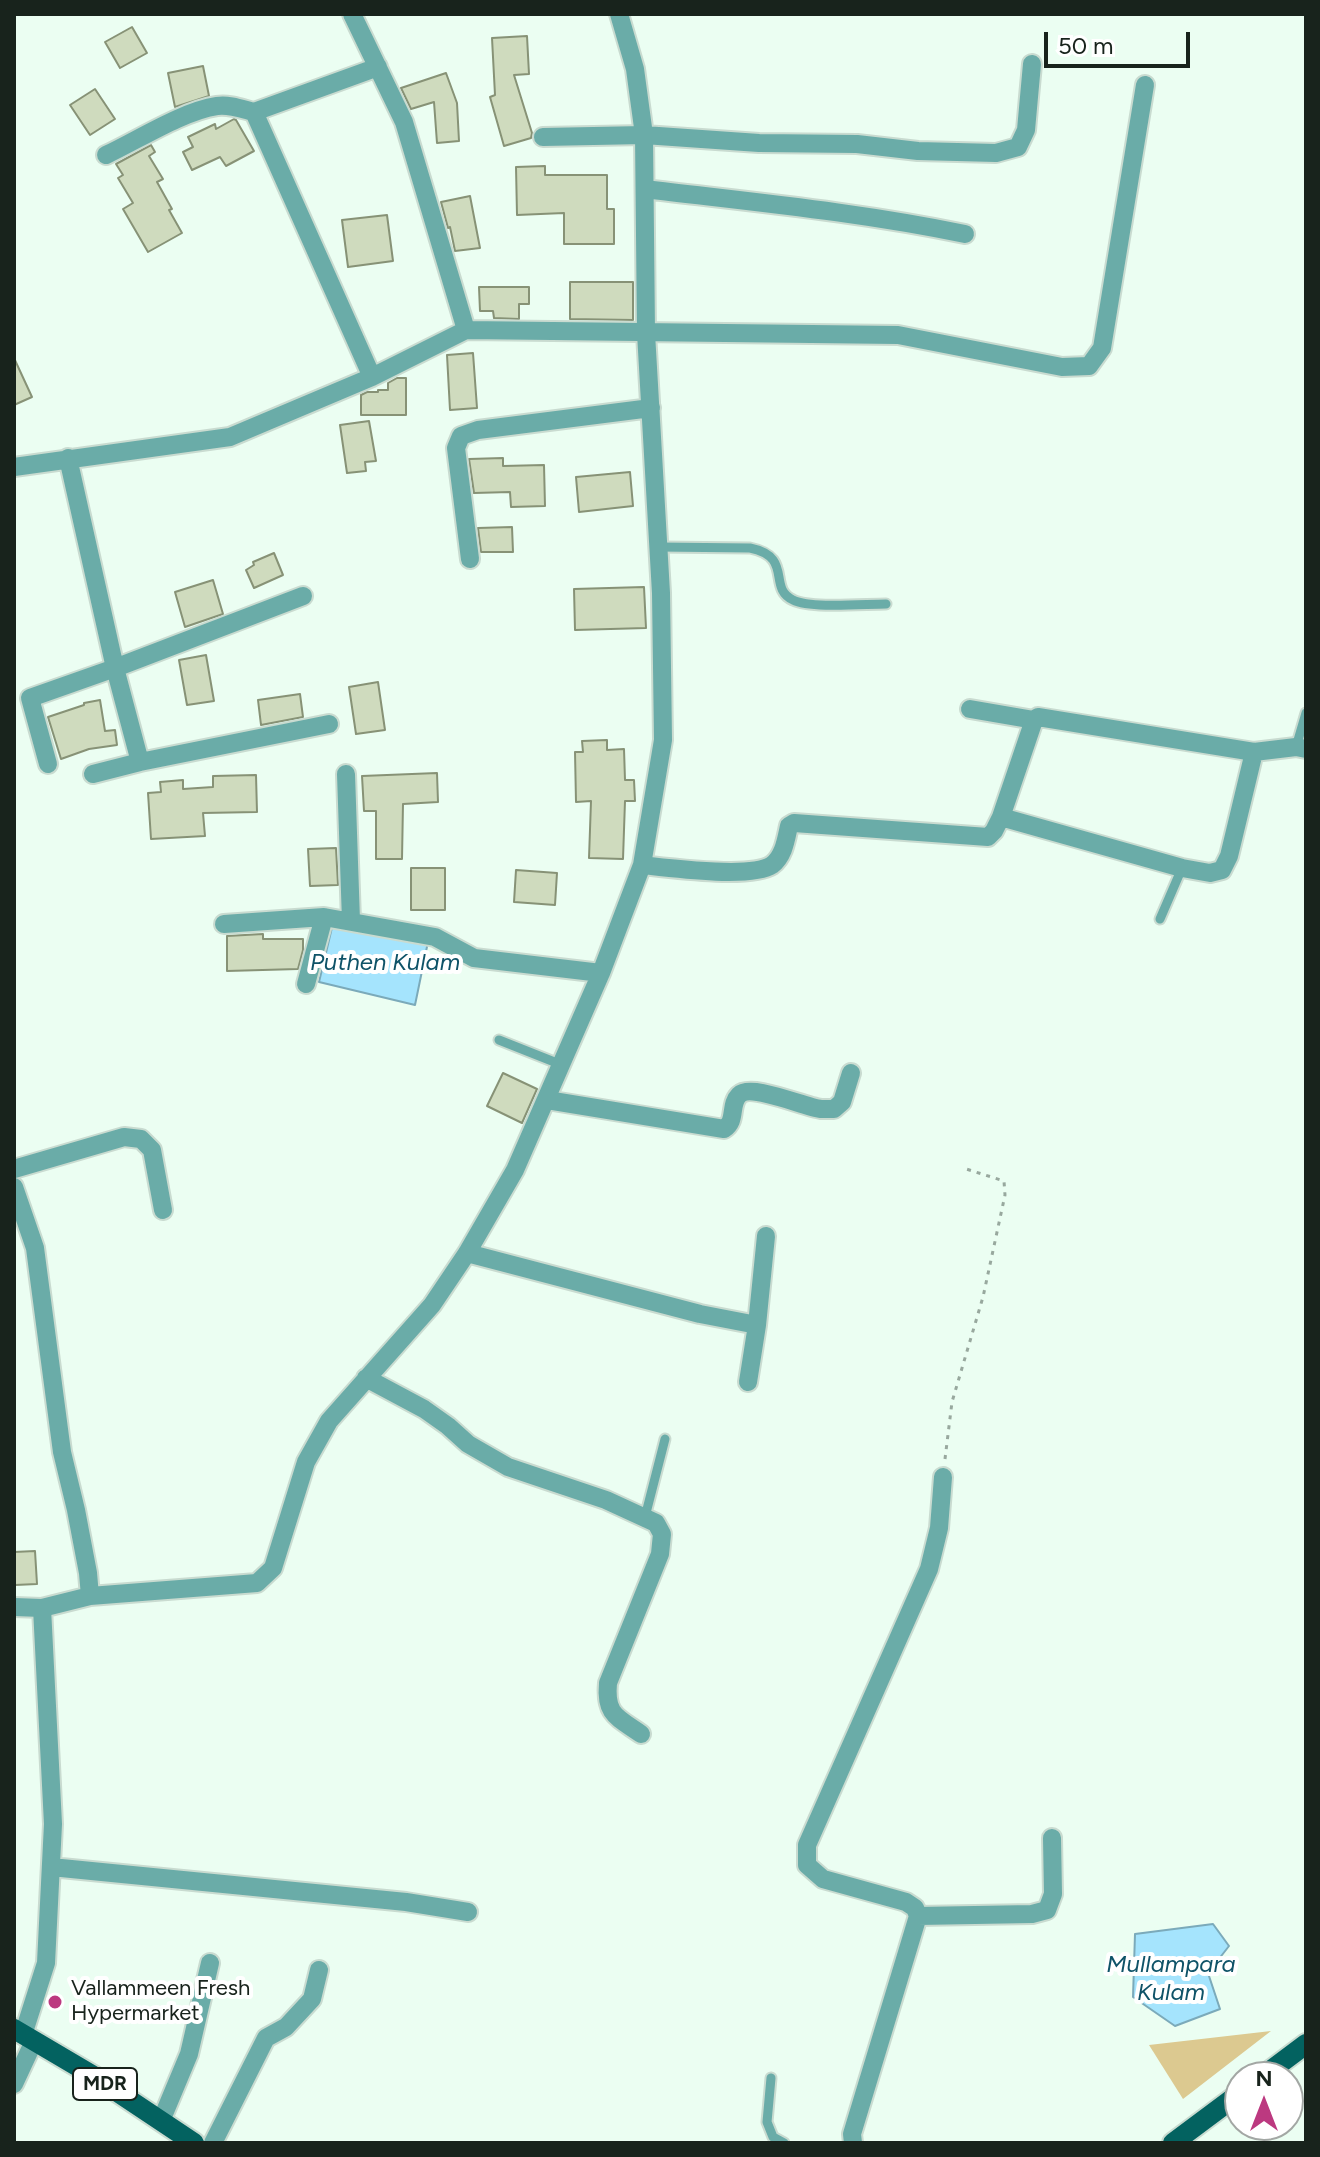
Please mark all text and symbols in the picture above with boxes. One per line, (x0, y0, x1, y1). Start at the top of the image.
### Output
scale bar (1048, 16, 1194, 66)
text: 50 m (1058, 31, 1114, 60)
water label: Puthen Kulam (310, 949, 460, 977)
water label: Mullampara Kulam (1106, 1951, 1236, 2007)
place label: Vallammeen Fresh Hypermarket (71, 1976, 250, 2028)
marker: Vallammeen Fresh Hypermarket (46, 1993, 64, 2011)
north arrow (1224, 2061, 1304, 2141)
text: N (1255, 2065, 1273, 2092)
road number: MDR (73, 2068, 137, 2100)

